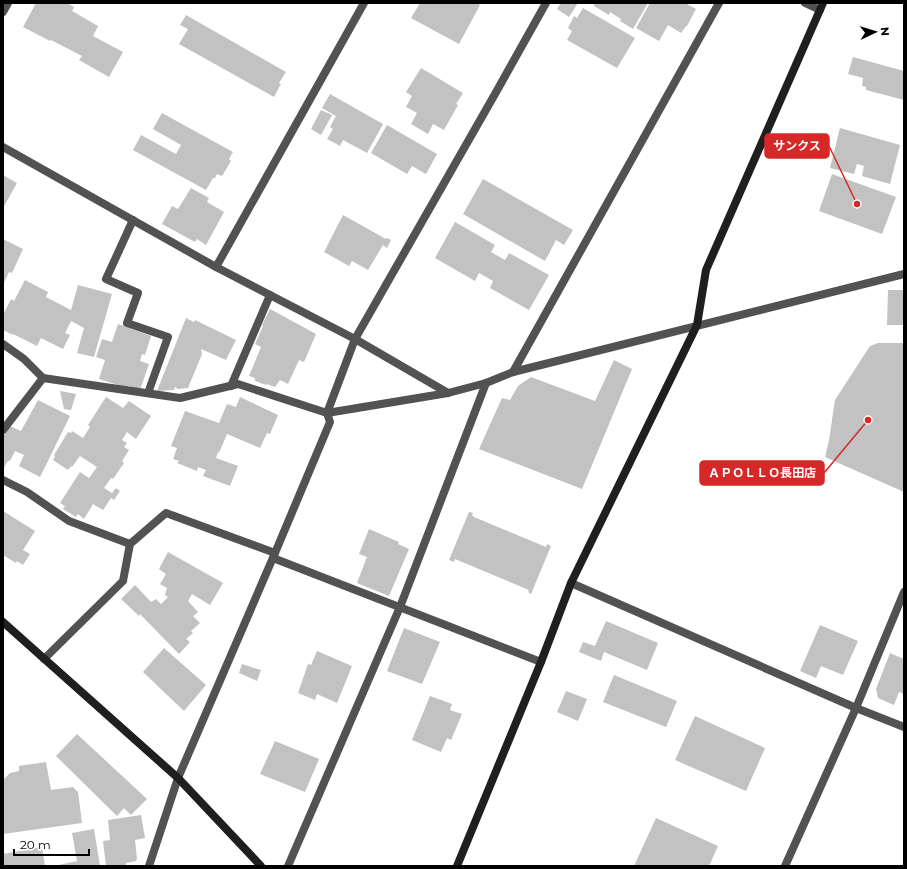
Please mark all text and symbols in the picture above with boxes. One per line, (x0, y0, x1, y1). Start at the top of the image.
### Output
north arrow (855, 12, 895, 52)
text: N (878, 26, 892, 36)
callout: サンクス (765, 134, 829, 158)
text: サンクス (773, 138, 821, 153)
callout: ＡＰＯＬＬＯ長田店 (700, 461, 824, 485)
text: ＡＰＯＬＬＯ長田店 (708, 465, 816, 480)
scale bar (14, 831, 89, 857)
text: 20 m (20, 837, 51, 852)

